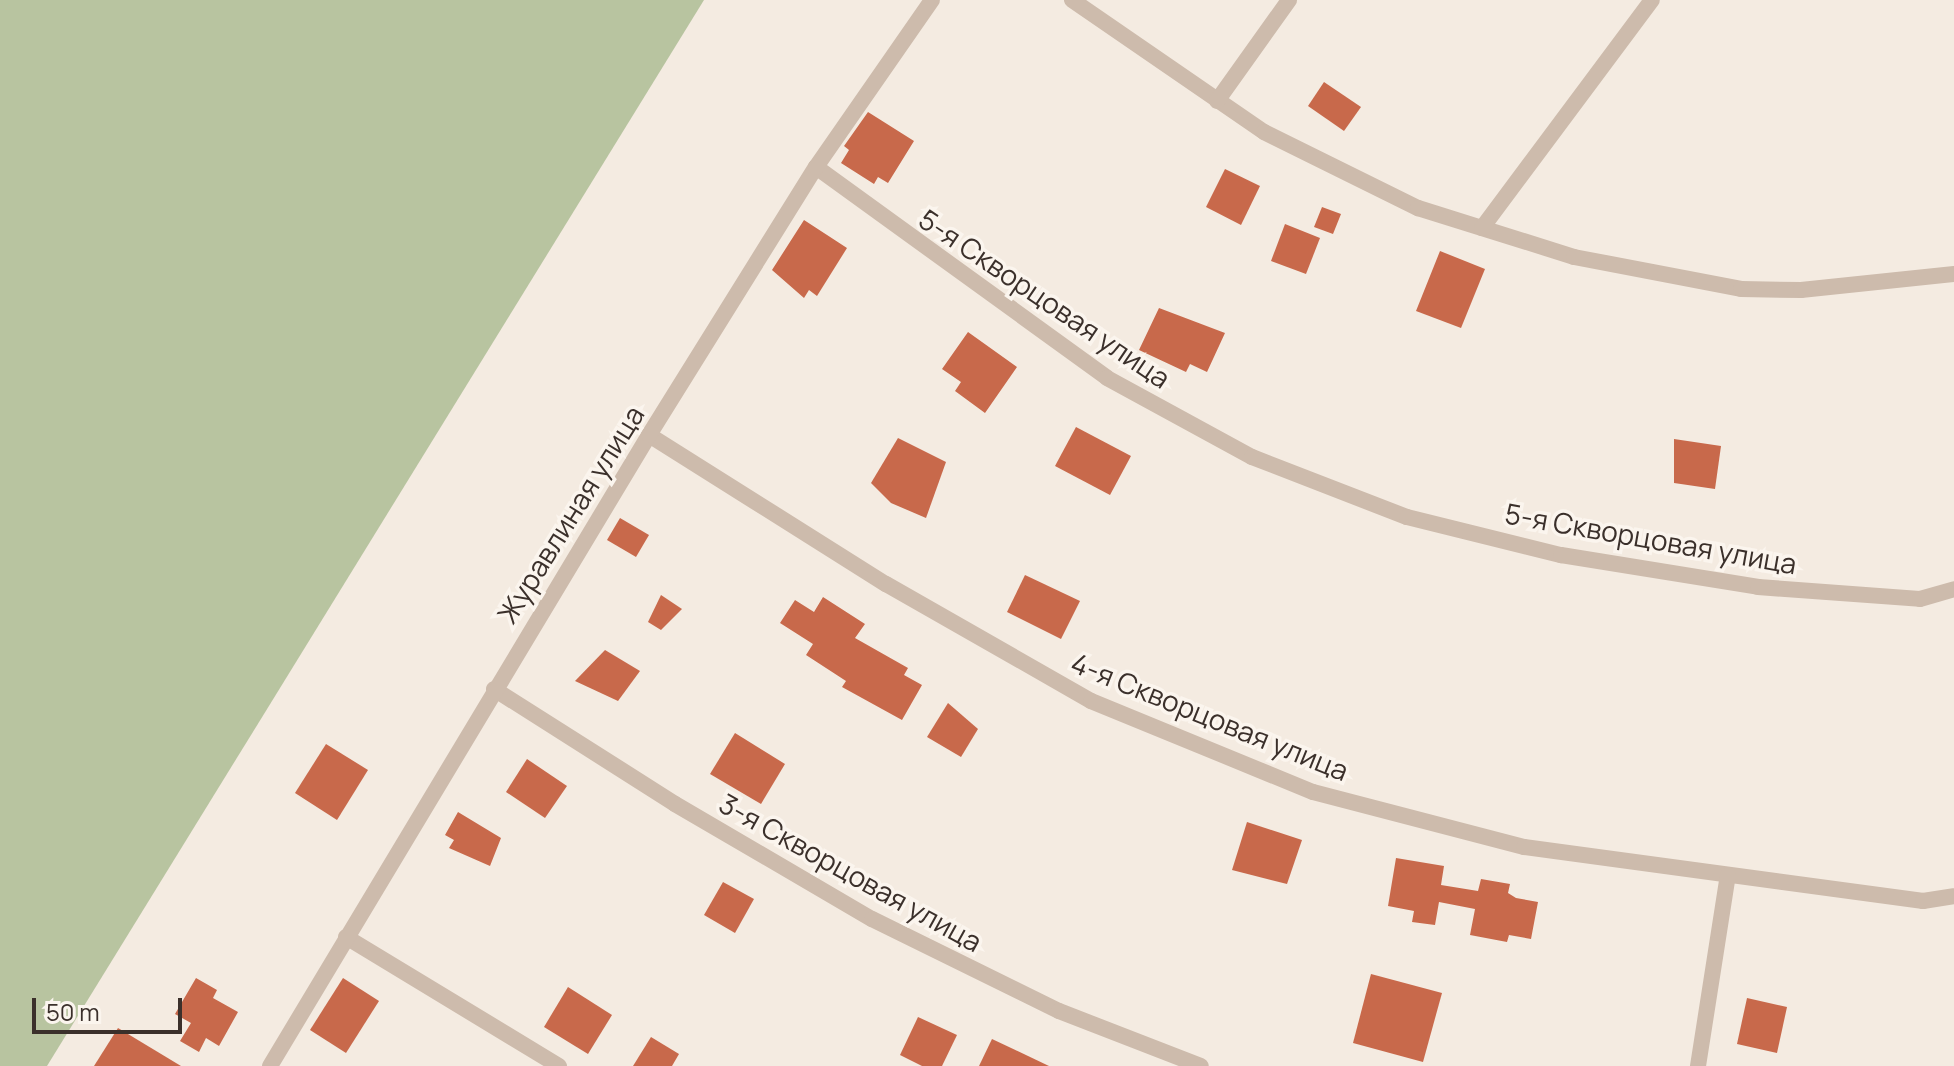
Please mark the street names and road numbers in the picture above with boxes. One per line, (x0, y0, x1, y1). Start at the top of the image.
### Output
street label: 5-я Скворцовая улица (913, 201, 1177, 395)
street label: Журавлиная улица (490, 399, 650, 629)
street label: 5-я Скворцовая улица (1503, 496, 1799, 580)
street label: 4-я Скворцовая улица (1067, 645, 1353, 787)
street label: 3-я Скворцовая улица (714, 786, 988, 958)

